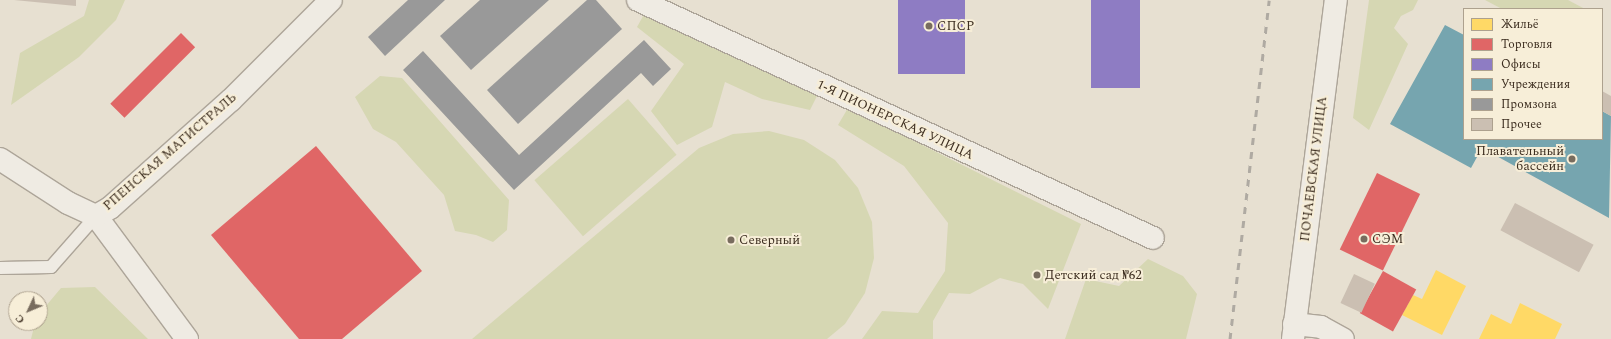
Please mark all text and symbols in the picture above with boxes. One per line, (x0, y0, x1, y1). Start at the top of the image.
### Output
legend (1463, 8, 1603, 140)
text: Жильё (1501, 15, 1539, 34)
place label: СПСР (937, 18, 974, 34)
marker: СПСР (924, 21, 934, 31)
text: Торговля (1501, 35, 1552, 54)
text: Офисы (1501, 55, 1541, 74)
text: Учреждения (1501, 75, 1570, 94)
street label: 1-Я ПИОНЕРСКАЯ УЛИЦА (814, 77, 976, 163)
street label: РПЕНСКАЯ МАГИСТРАЛЬ (100, 90, 240, 214)
text: Промзона (1501, 95, 1557, 114)
street label: ПОЧАЕВСКАЯ УЛИЦА (1297, 96, 1331, 242)
text: Прочее (1501, 115, 1542, 134)
place label: Плавательный бассейн (1476, 144, 1564, 175)
marker: Плавательный бассейн (1567, 154, 1577, 164)
place label: СЭМ (1372, 231, 1403, 247)
place label: Северный (739, 232, 800, 248)
marker: СЭМ (1359, 234, 1369, 244)
marker: Северный (726, 235, 736, 245)
place label: Детский сад №62 (1045, 267, 1142, 283)
marker: Детский сад №62 (1032, 270, 1042, 280)
north arrow (8, 291, 48, 331)
text: С (11, 310, 29, 328)

